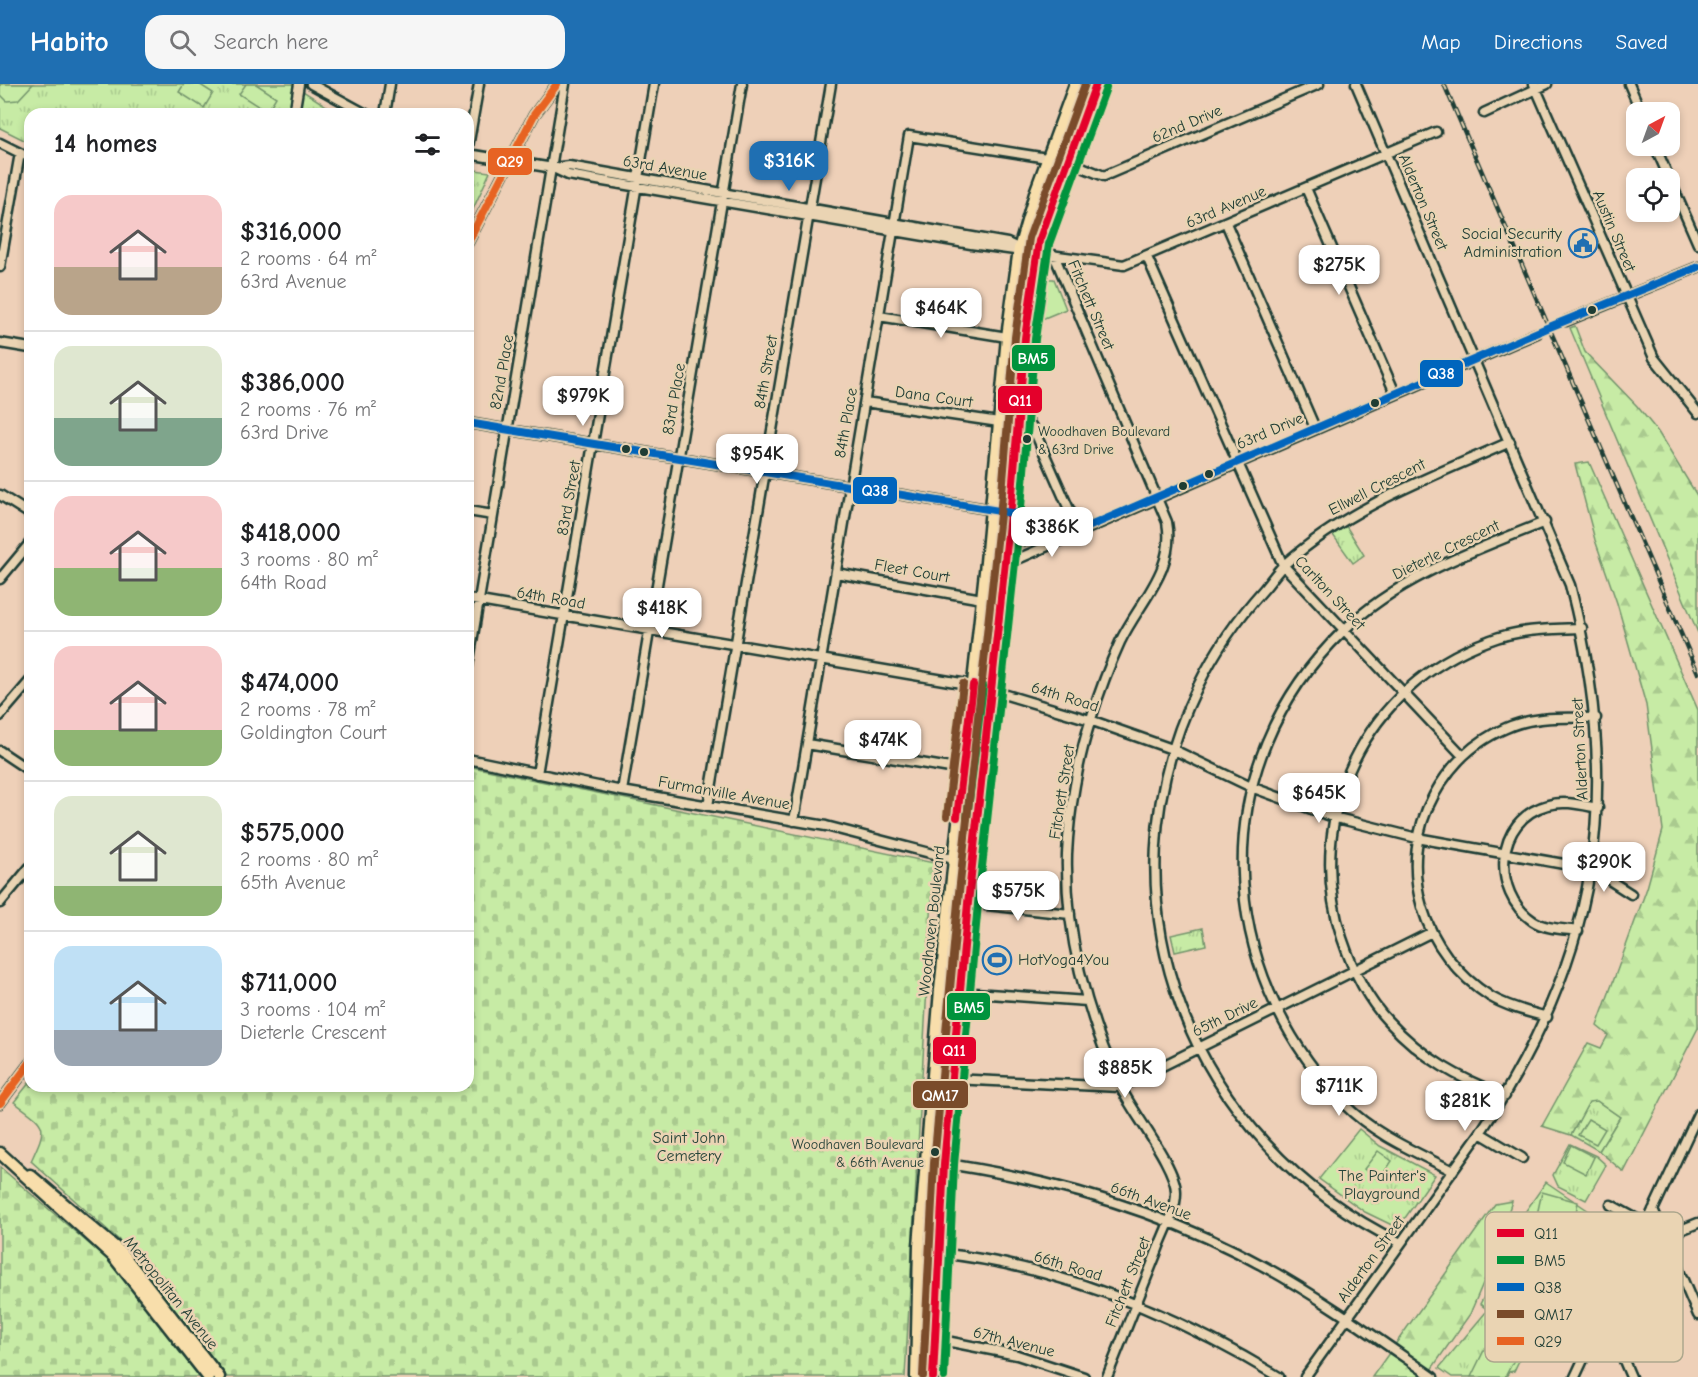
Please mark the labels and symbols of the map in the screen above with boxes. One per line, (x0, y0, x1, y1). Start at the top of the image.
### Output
street label: 62nd Drive (1149, 101, 1225, 147)
north arrow (1626, 102, 1680, 156)
pin: $316K (747, 141, 831, 192)
line badge: Q29 (487, 147, 533, 176)
street label: Alderton Street (1395, 151, 1451, 253)
street label: 63rd Avenue (621, 152, 709, 184)
text: Q29 (496, 153, 524, 171)
street label: 63rd Avenue (1183, 182, 1269, 232)
street label: Austin Street (1589, 188, 1639, 275)
place label: Social Security Administration (1462, 225, 1563, 261)
public building icon: Social Security Administration (1567, 227, 1599, 259)
pin: $275K (1297, 245, 1381, 296)
street label: Fitchett Street (1064, 257, 1118, 353)
pin: $464K (899, 288, 983, 339)
unlabelled marker (1586, 304, 1598, 316)
street label: 82nd Place (487, 333, 517, 411)
street label: 84th Street (751, 333, 781, 410)
line badge: BM5 (1011, 344, 1056, 372)
text: BM5 (1017, 350, 1049, 368)
line badge: Q38 (1419, 359, 1464, 388)
street label: 83rd Place (659, 362, 689, 436)
text: Q38 (1427, 365, 1455, 383)
pin: $979K (541, 376, 625, 427)
street label: Dana Court (894, 383, 974, 411)
line badge: Q11 (997, 385, 1043, 414)
street label: 84th Place (831, 387, 861, 459)
text: Q11 (1008, 392, 1032, 410)
unlabelled marker (1369, 397, 1381, 409)
street label: 63rd Drive (1234, 409, 1306, 453)
place label: Woodhaven Boulevard & 63rd Drive (1038, 423, 1170, 458)
marker: Woodhaven Boulevard & 63rd Drive (1021, 433, 1033, 445)
pin: $954K (715, 434, 799, 485)
unlabelled marker (620, 443, 632, 455)
unlabelled marker (638, 446, 650, 458)
street label: Ellwell Crescent (1326, 455, 1429, 519)
street label: 83rd Street (554, 459, 585, 537)
unlabelled marker (1203, 468, 1215, 480)
line badge: Q38 (852, 476, 898, 505)
unlabelled marker (1177, 480, 1189, 492)
text: Q38 (861, 482, 889, 500)
pin: $386K (1010, 507, 1094, 558)
street label: Dieterle Crescent (1390, 516, 1503, 584)
street label: Carlton Street (1291, 552, 1369, 634)
street label: Fleet Court (873, 556, 951, 587)
street label: 64th Road (515, 583, 587, 613)
pin: $418K (620, 588, 704, 639)
street label: 64th Road (1029, 678, 1101, 716)
street label: Alderton Street (1568, 697, 1592, 801)
pin: $474K (841, 720, 925, 771)
street label: Fitchett Street (1046, 743, 1078, 841)
street label: Furmanville Avenue (657, 773, 791, 813)
pin: $645K (1277, 773, 1361, 824)
pin: $290K (1562, 842, 1646, 893)
street label: Woodhaven Boulevard (915, 845, 949, 997)
pin: $575K (976, 871, 1060, 922)
sports icon: HotYoga4You (981, 944, 1013, 976)
place label: HotYoga4You (1018, 951, 1109, 969)
line badge: BM5 (946, 992, 991, 1021)
street label: 65th Drive (1189, 994, 1261, 1040)
text: BM5 (953, 999, 985, 1017)
line badge: Q11 (932, 1036, 977, 1065)
text: Q11 (942, 1042, 966, 1060)
pin: $885K (1083, 1048, 1167, 1099)
pin: $711K (1297, 1066, 1381, 1117)
line badge: QM17 (912, 1080, 969, 1109)
pin: $281K (1423, 1081, 1507, 1132)
text: QM17 (921, 1087, 959, 1105)
park label: Saint John Cemetery (653, 1129, 725, 1165)
place label: Woodhaven Boulevard & 66th Avenue (792, 1136, 924, 1171)
marker: Woodhaven Boulevard & 66th Avenue (929, 1146, 941, 1158)
park label: The Painter's Playground (1338, 1167, 1426, 1203)
street label: 66th Avenue (1108, 1178, 1194, 1224)
street label: Alderton Street (1334, 1212, 1409, 1306)
legend (1485, 1212, 1683, 1362)
text: Q11 (1534, 1225, 1558, 1243)
street label: Metropolitan Avenue (120, 1233, 222, 1353)
street label: Fitchett Street (1102, 1234, 1154, 1330)
street label: 66th Road (1032, 1247, 1104, 1285)
text: BM5 (1534, 1252, 1566, 1270)
text: Q38 (1534, 1279, 1562, 1297)
text: QM17 (1534, 1306, 1573, 1324)
street label: 67th Avenue (971, 1323, 1057, 1361)
text: Q29 (1534, 1333, 1562, 1351)

